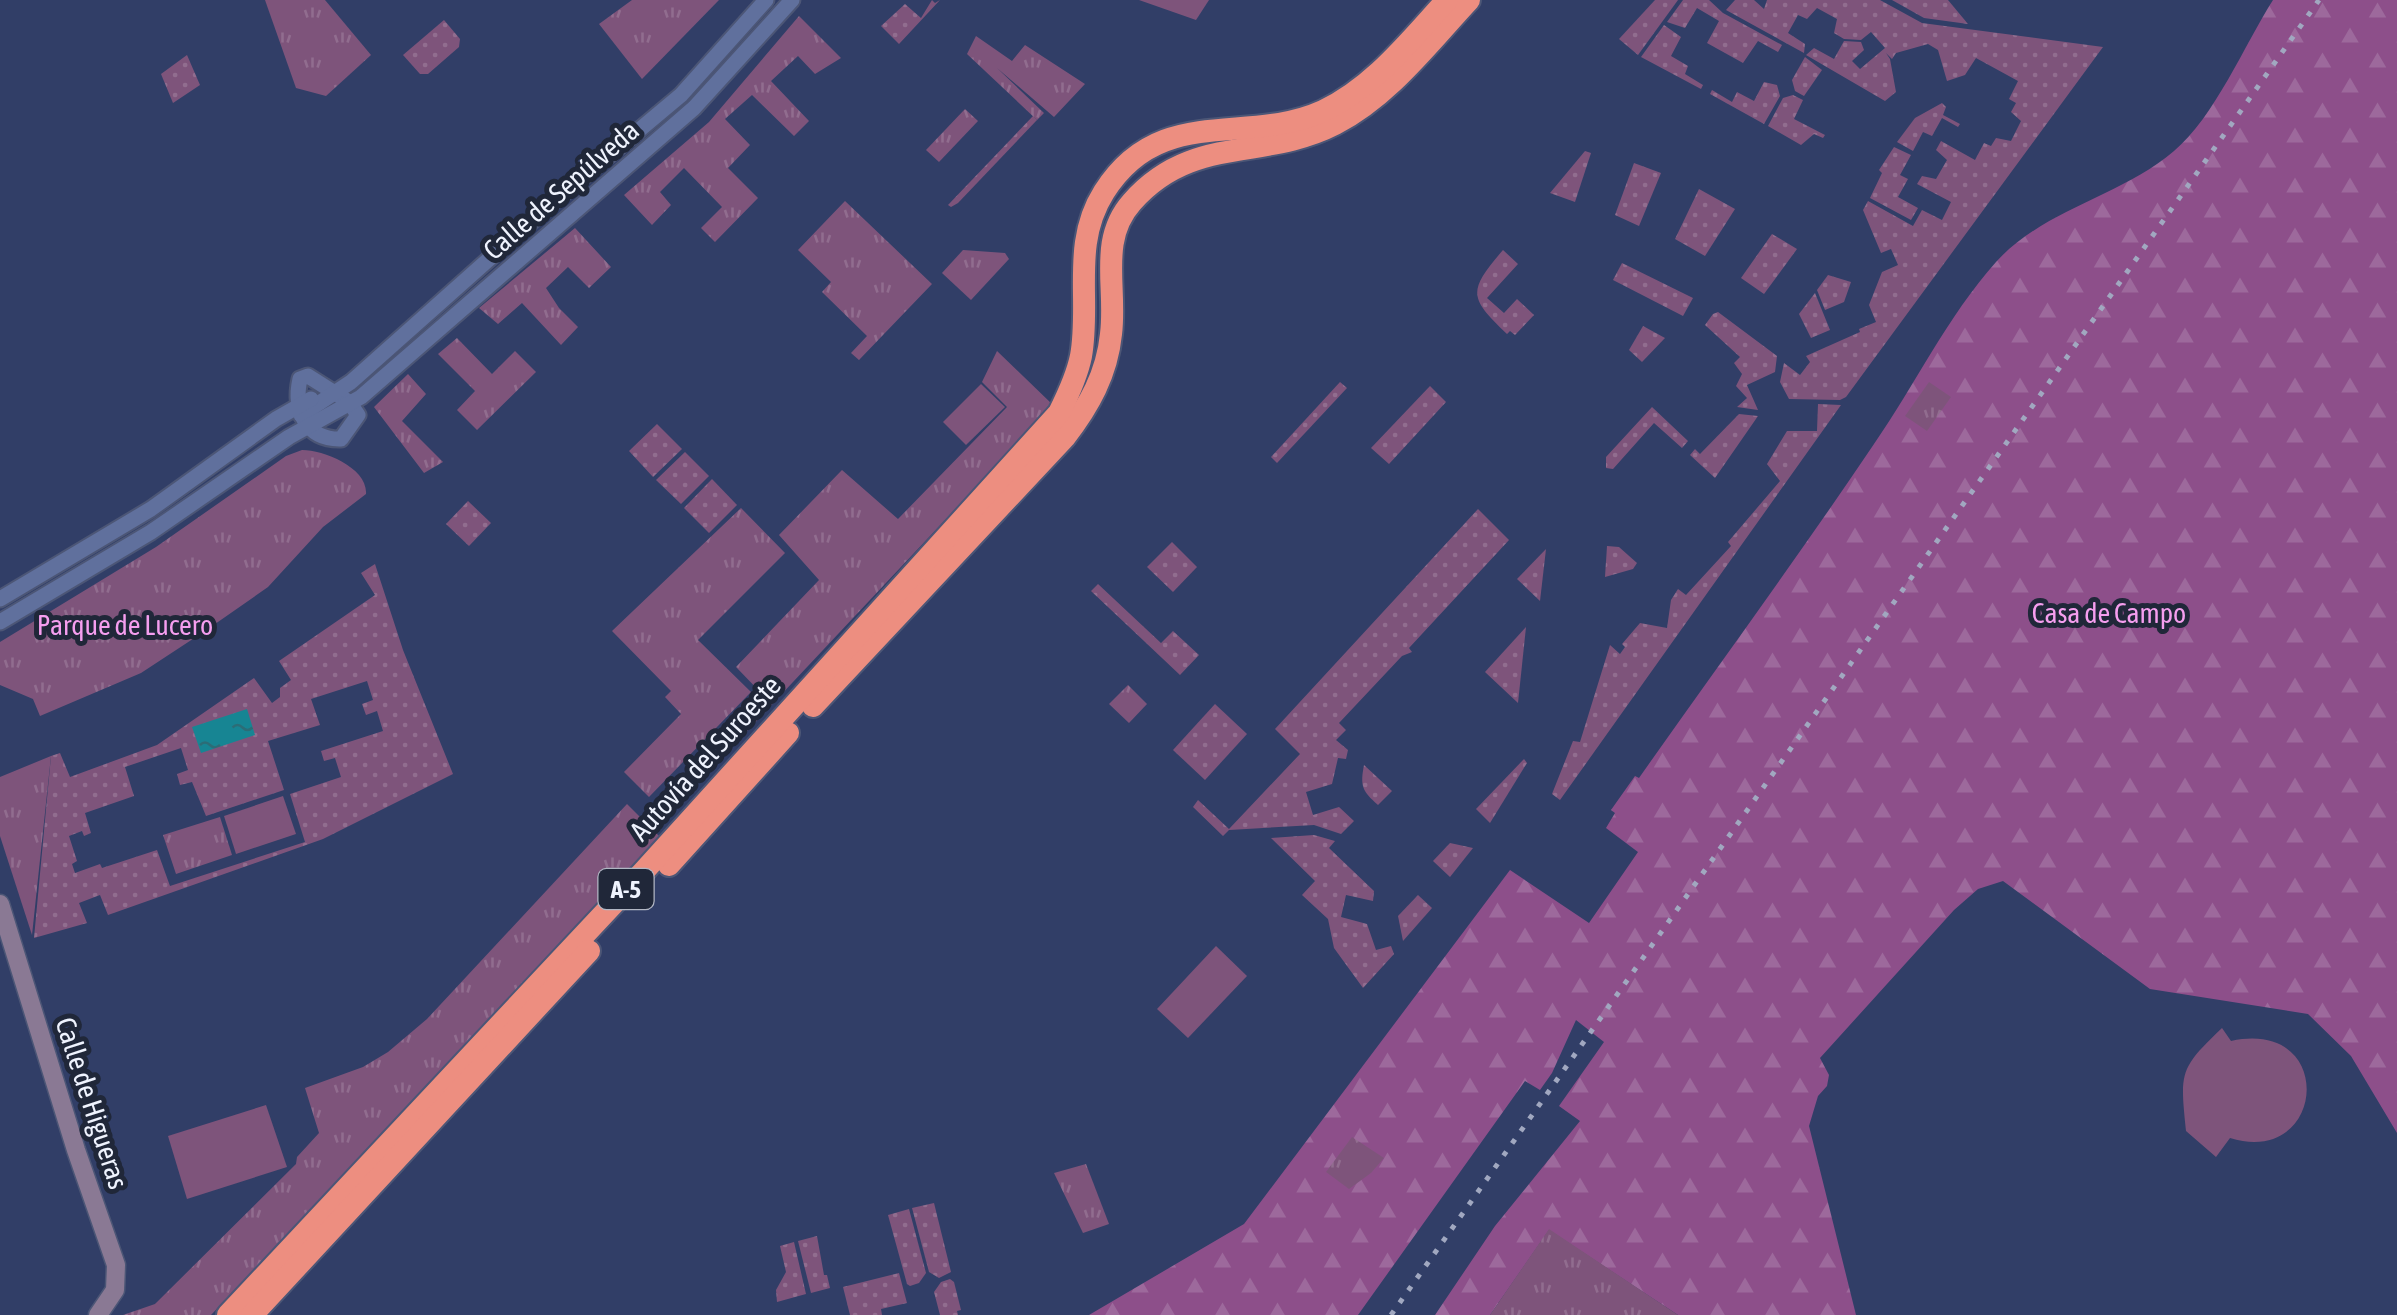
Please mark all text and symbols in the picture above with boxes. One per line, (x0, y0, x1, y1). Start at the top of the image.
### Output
street label: Calle de Sepúlveda (477, 114, 645, 266)
park label: Casa de Campo (2032, 597, 2186, 629)
park label: Parque de Lucero (37, 609, 213, 641)
street label: Autovía del Suroeste (623, 669, 787, 847)
road number: A-5 (598, 869, 654, 909)
street label: Calle de Higueras (49, 1013, 135, 1193)

